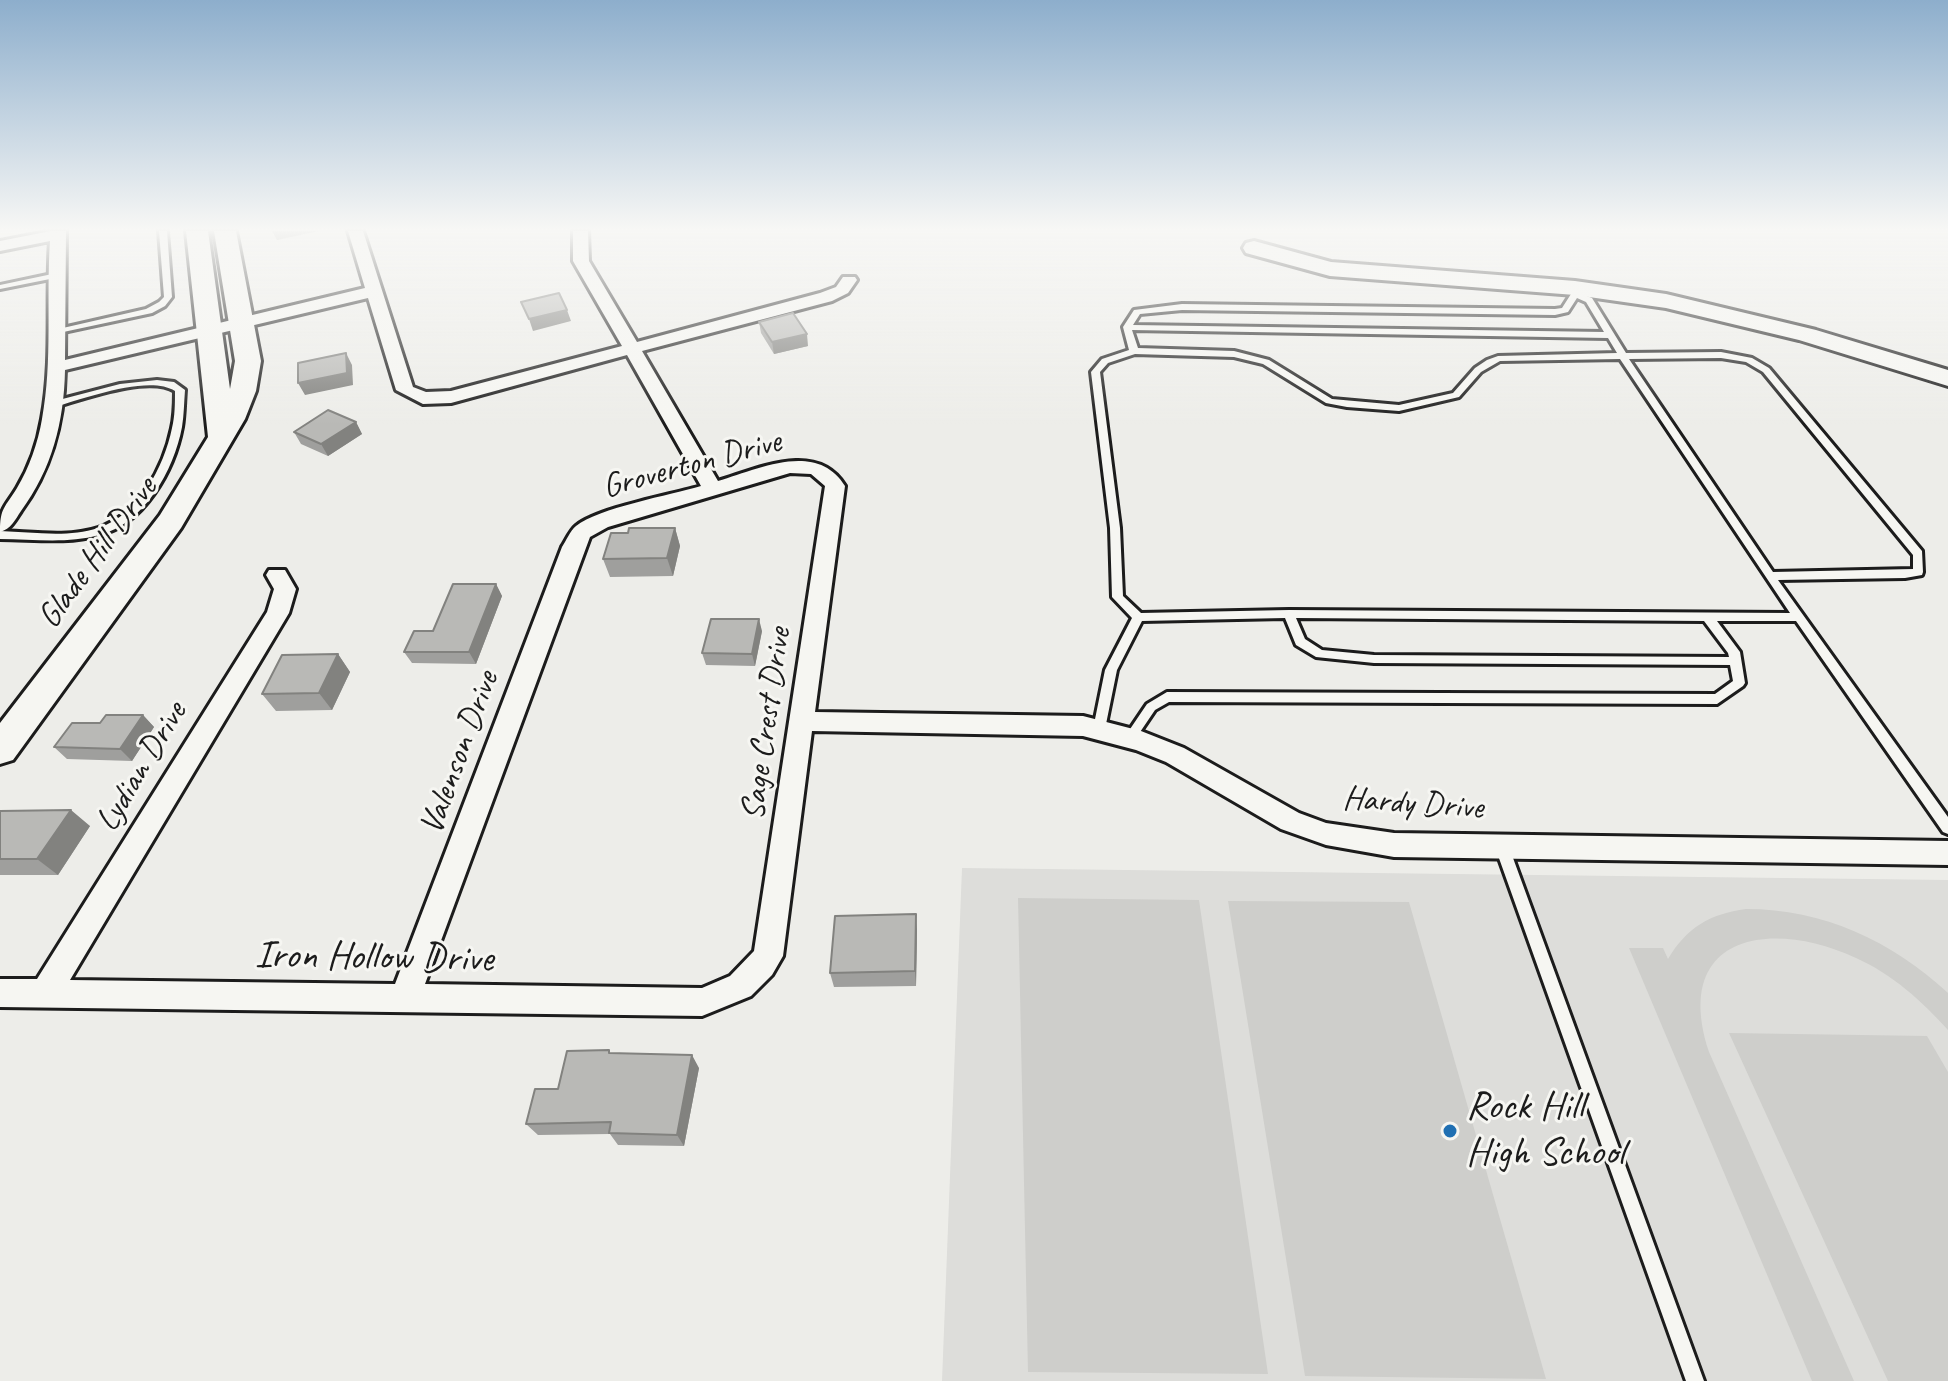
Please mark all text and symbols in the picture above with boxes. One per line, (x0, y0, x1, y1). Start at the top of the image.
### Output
street label: Groverton Drive (598, 422, 786, 508)
street label: Glade Hill Drive (30, 470, 166, 636)
street label: Sage Crest Drive (733, 625, 801, 823)
street label: Valenson Drive (412, 666, 508, 840)
street label: Lydian Drive (88, 695, 196, 839)
street label: Hardy Drive (1342, 779, 1484, 829)
street label: Iron Hollow Drive (254, 932, 494, 984)
place label: Rock Hill High School (1466, 1084, 1624, 1178)
marker: Rock Hill High School (1441, 1122, 1459, 1140)

